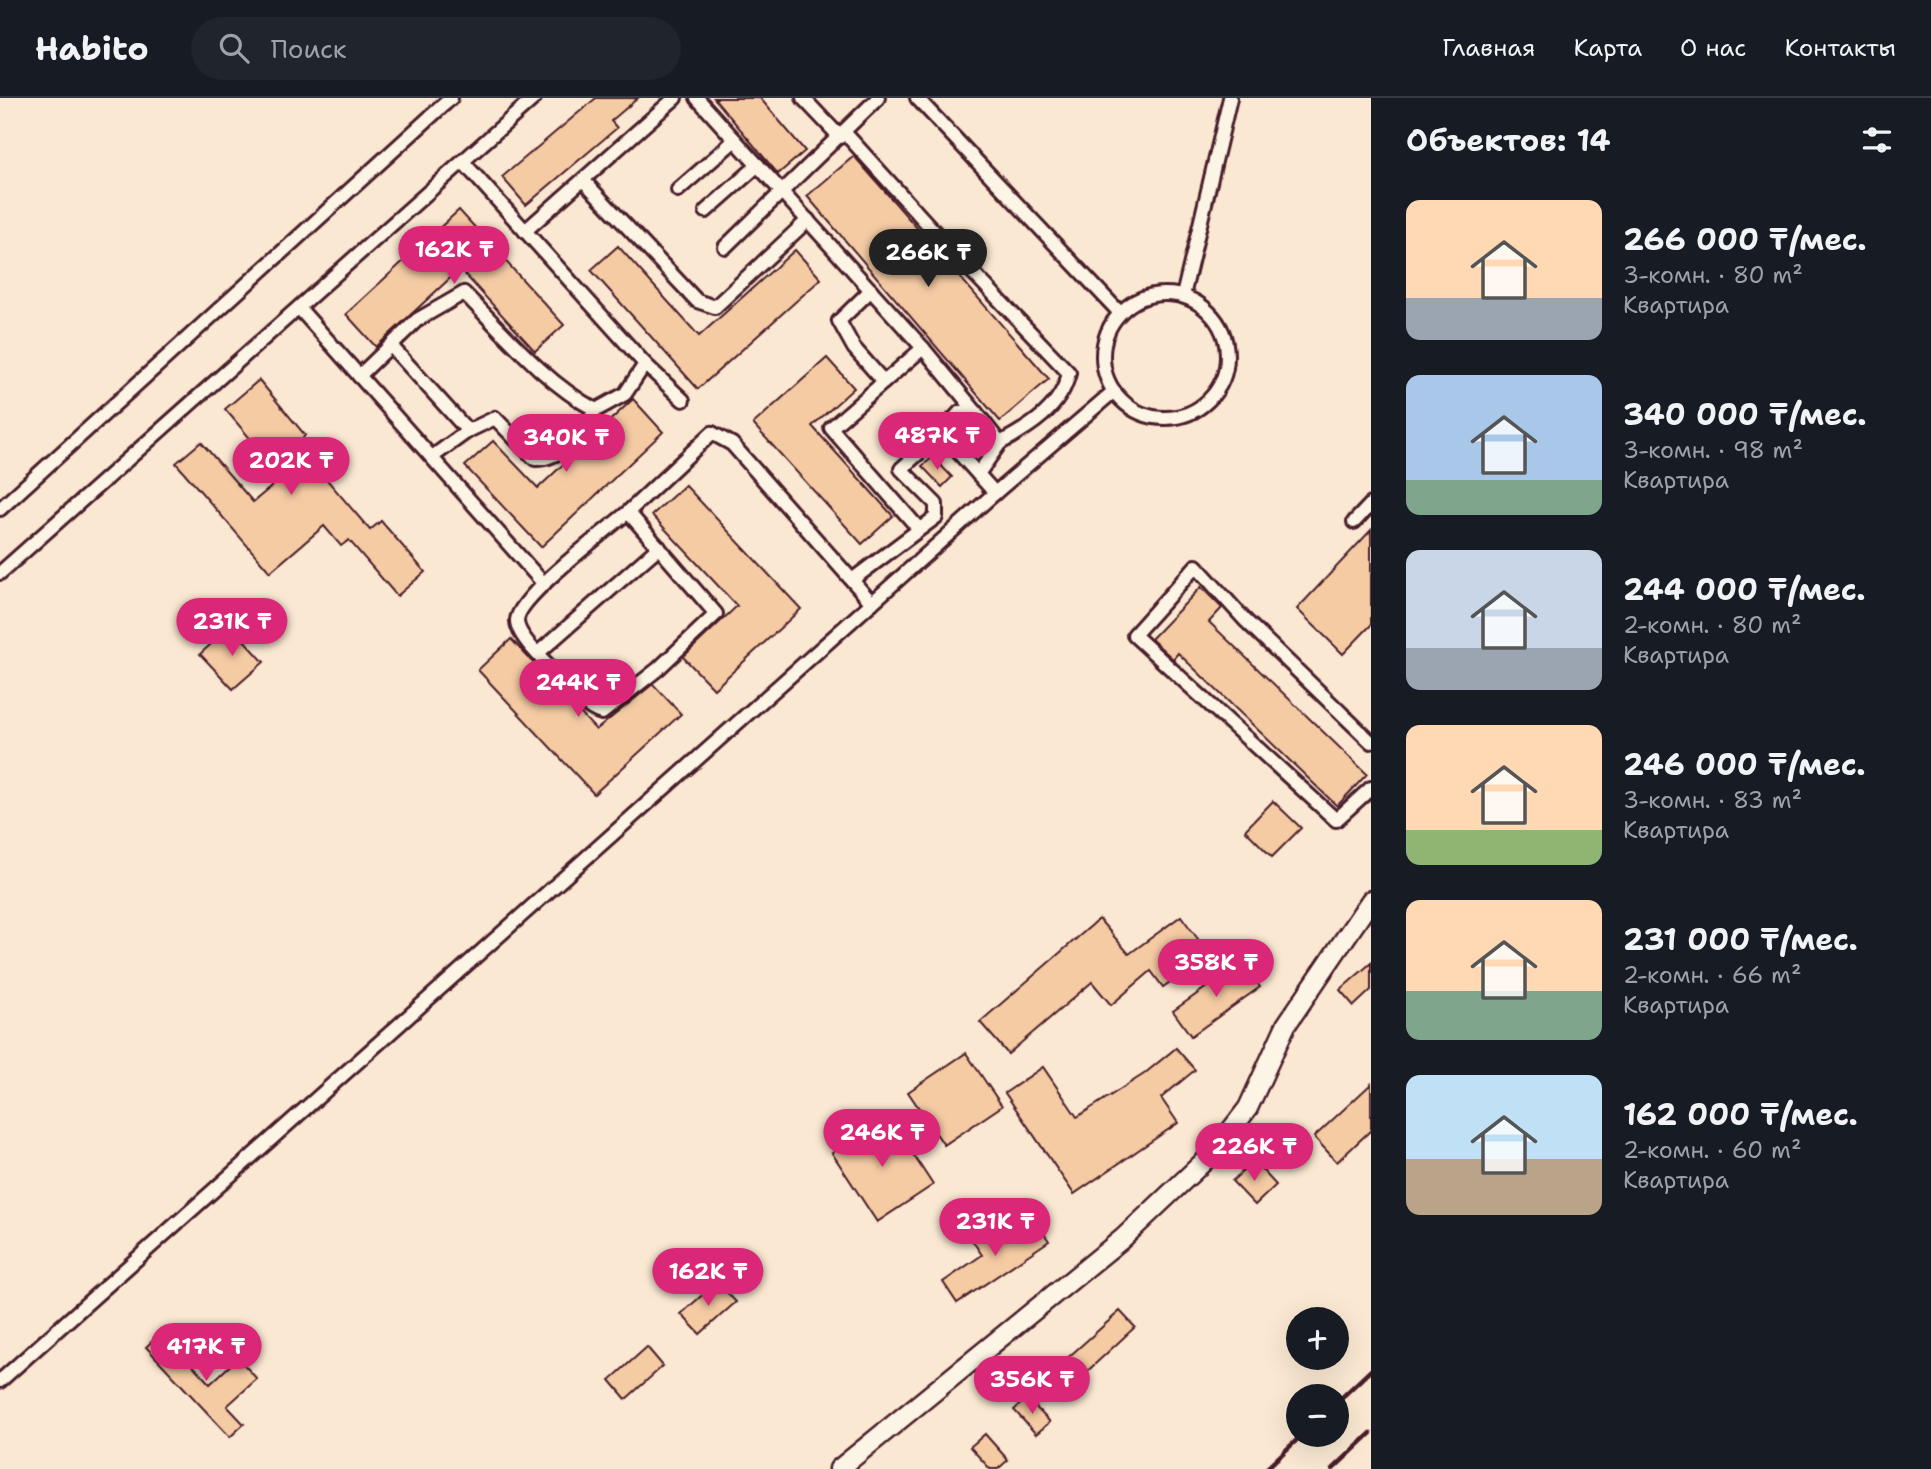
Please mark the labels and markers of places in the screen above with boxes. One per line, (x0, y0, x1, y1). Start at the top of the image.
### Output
pin: 162K ₸ (397, 226, 511, 286)
pin: 266K ₸ (871, 230, 985, 289)
pin: 487K ₸ (880, 412, 994, 472)
pin: 340K ₸ (509, 414, 623, 474)
pin: 202K ₸ (234, 438, 348, 497)
pin: 231K ₸ (175, 598, 289, 658)
pin: 244K ₸ (521, 660, 635, 719)
pin: 358K ₸ (1159, 940, 1273, 999)
pin: 246K ₸ (825, 1110, 939, 1169)
pin: 226K ₸ (1197, 1124, 1311, 1183)
pin: 231K ₸ (938, 1198, 1052, 1258)
pin: 162K ₸ (651, 1248, 765, 1308)
pin: 417K ₸ (149, 1324, 263, 1383)
pin: 356K ₸ (975, 1356, 1089, 1416)

